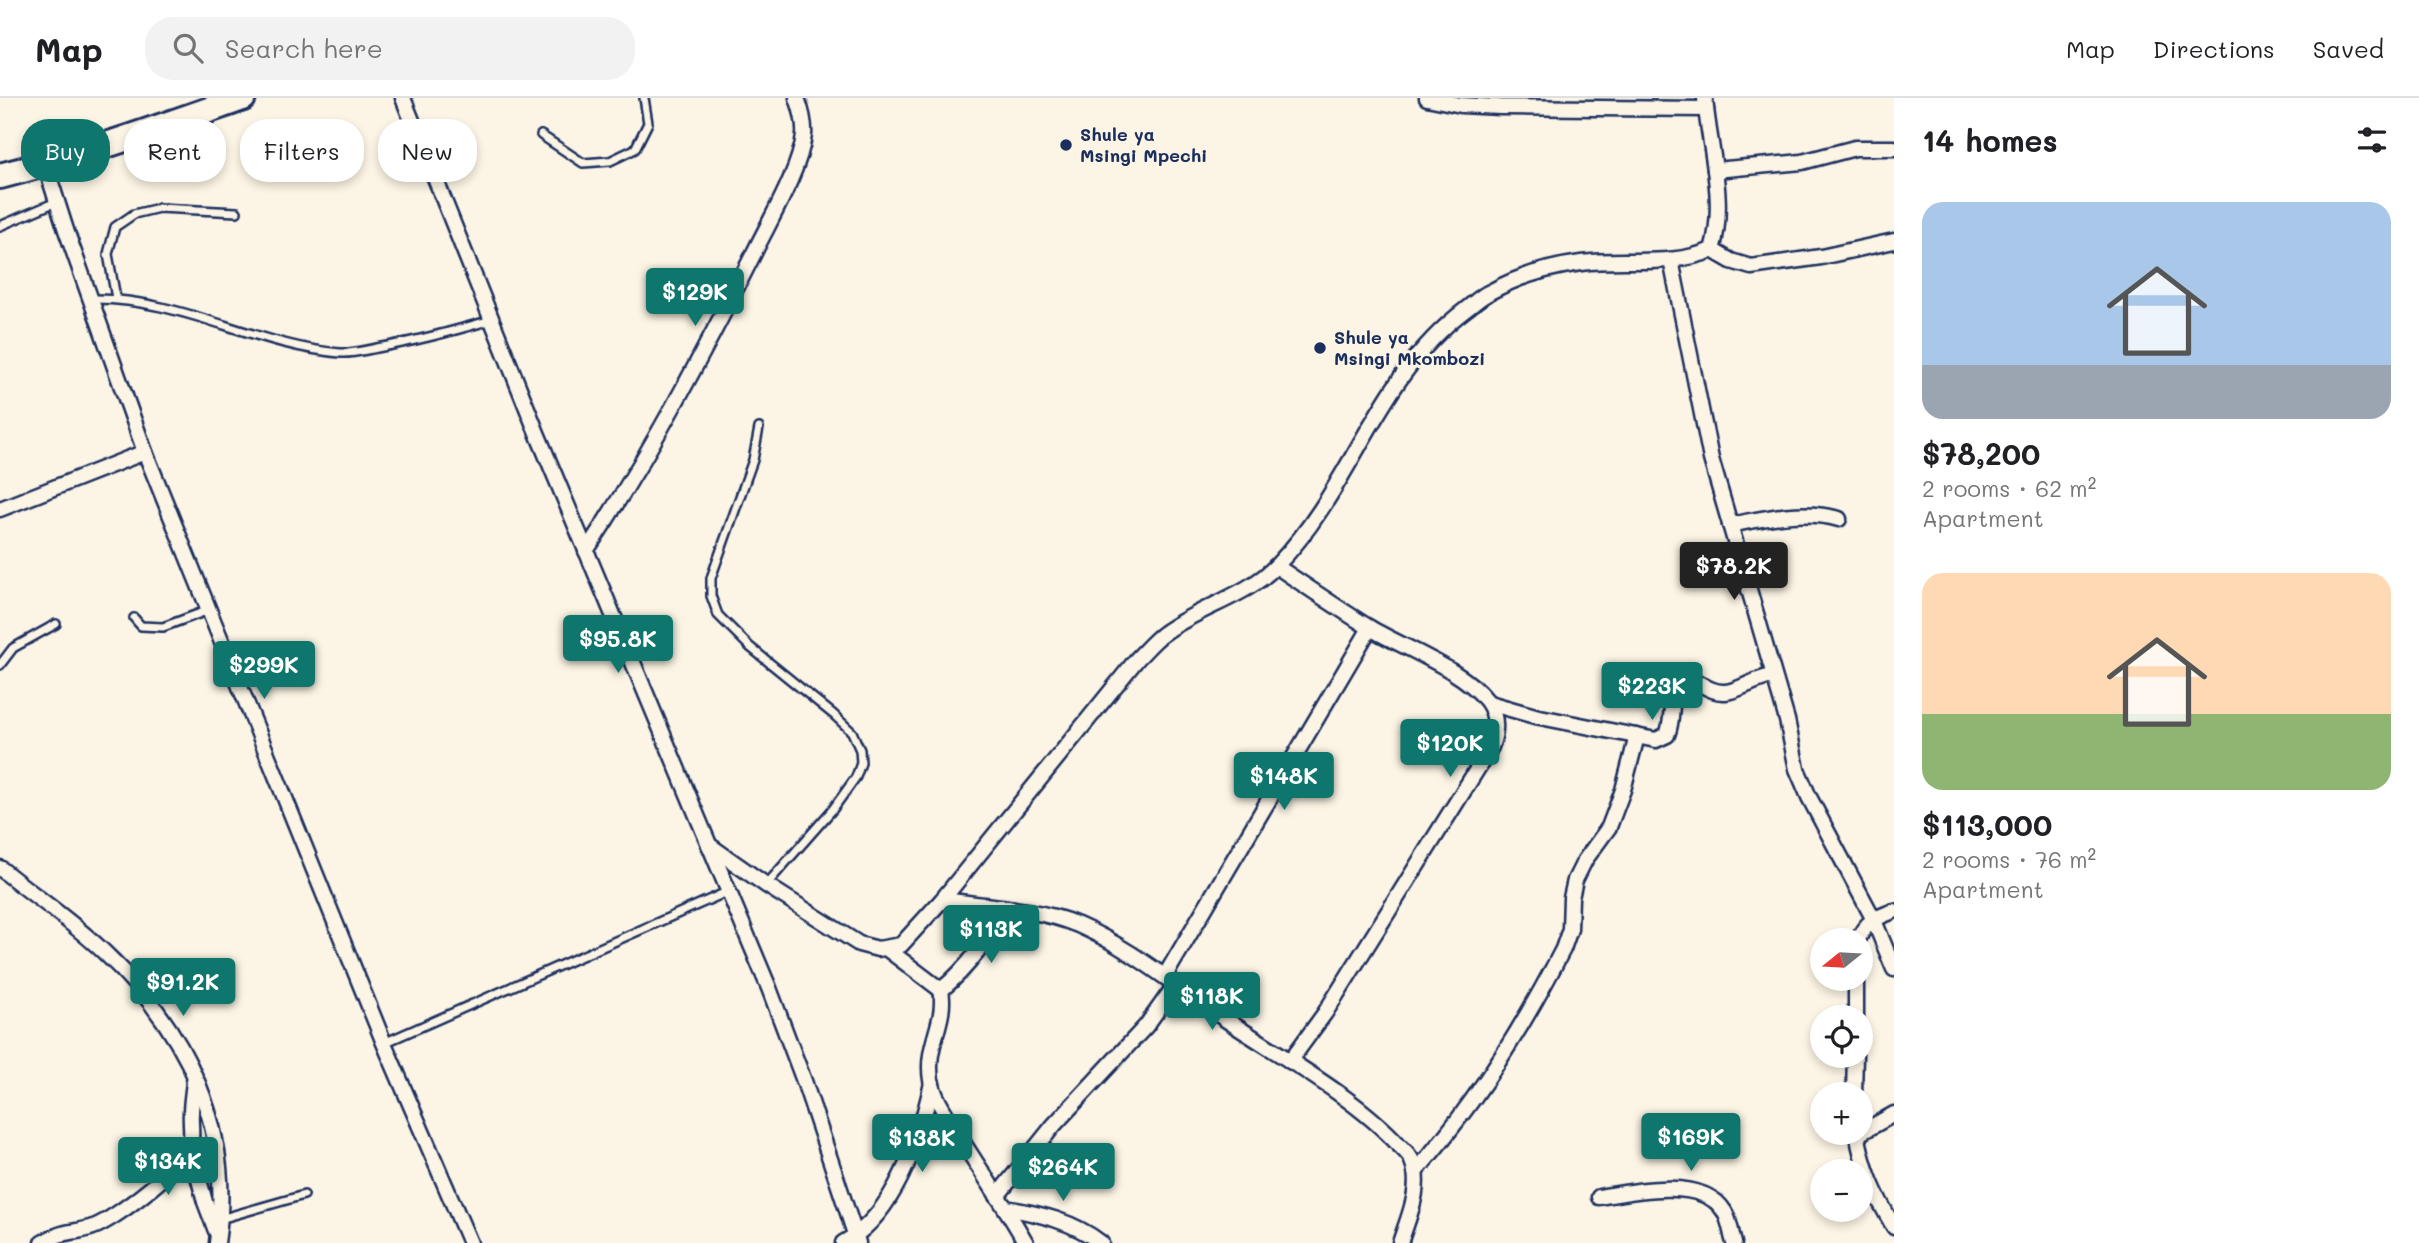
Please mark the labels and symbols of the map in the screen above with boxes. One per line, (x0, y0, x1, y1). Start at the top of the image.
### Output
place label: Shule ya Msingi Mpechi (1080, 122, 1207, 167)
marker: Shule ya Msingi Mpechi (1058, 137, 1074, 153)
pin: $129K (646, 268, 744, 328)
place label: Shule ya Msingi Mkombozi (1334, 325, 1485, 370)
marker: Shule ya Msingi Mkombozi (1312, 340, 1328, 356)
pin: $78.2K (1677, 542, 1791, 602)
pin: $95.8K (561, 616, 675, 675)
pin: $299K (215, 642, 313, 701)
pin: $223K (1603, 662, 1701, 722)
pin: $120K (1401, 720, 1499, 779)
pin: $148K (1235, 752, 1333, 812)
pin: $113K (942, 906, 1040, 965)
north arrow (1810, 928, 1872, 990)
pin: $91.2K (126, 958, 240, 1018)
pin: $118K (1163, 972, 1261, 1032)
pin: $138K (873, 1114, 971, 1174)
pin: $169K (1642, 1114, 1740, 1173)
pin: $134K (119, 1138, 217, 1197)
pin: $264K (1014, 1144, 1112, 1203)

